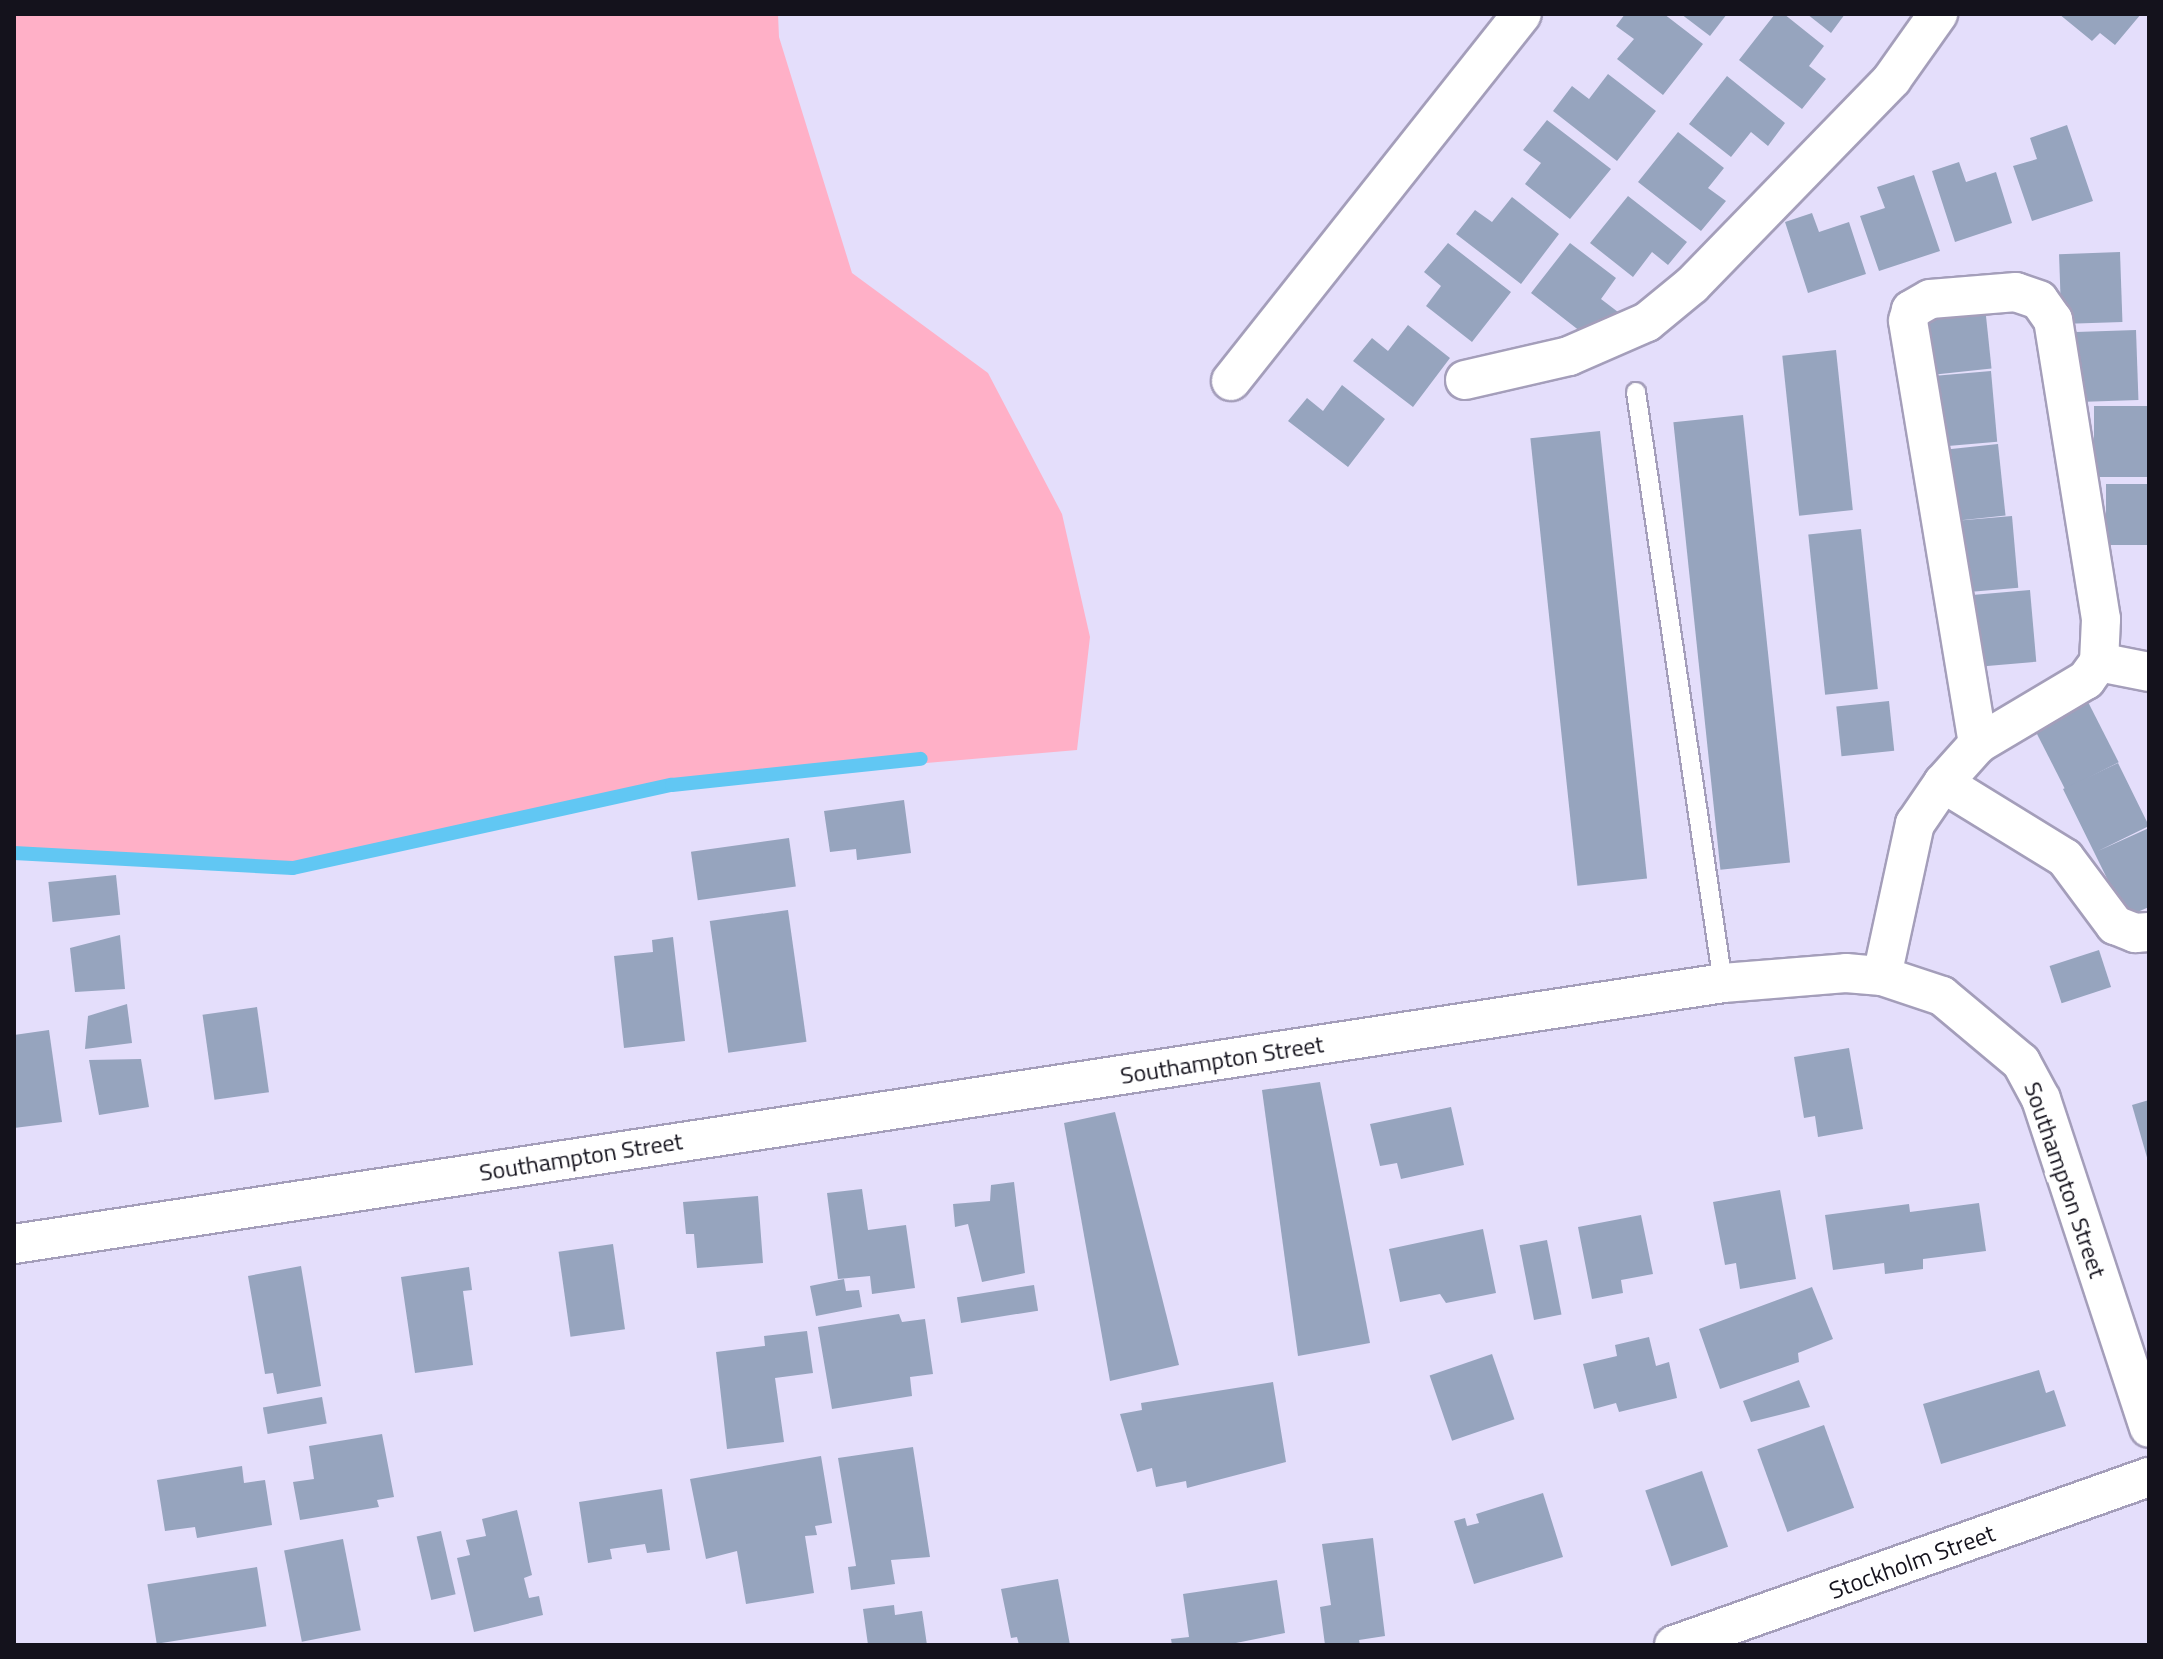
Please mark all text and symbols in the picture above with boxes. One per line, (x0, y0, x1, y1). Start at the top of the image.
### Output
street label: Southampton Street (1118, 1030, 1326, 1090)
street label: Southampton Street (2018, 1078, 2112, 1282)
street label: Southampton Street (477, 1127, 685, 1187)
street label: Stockholm Street (1825, 1519, 1999, 1605)

